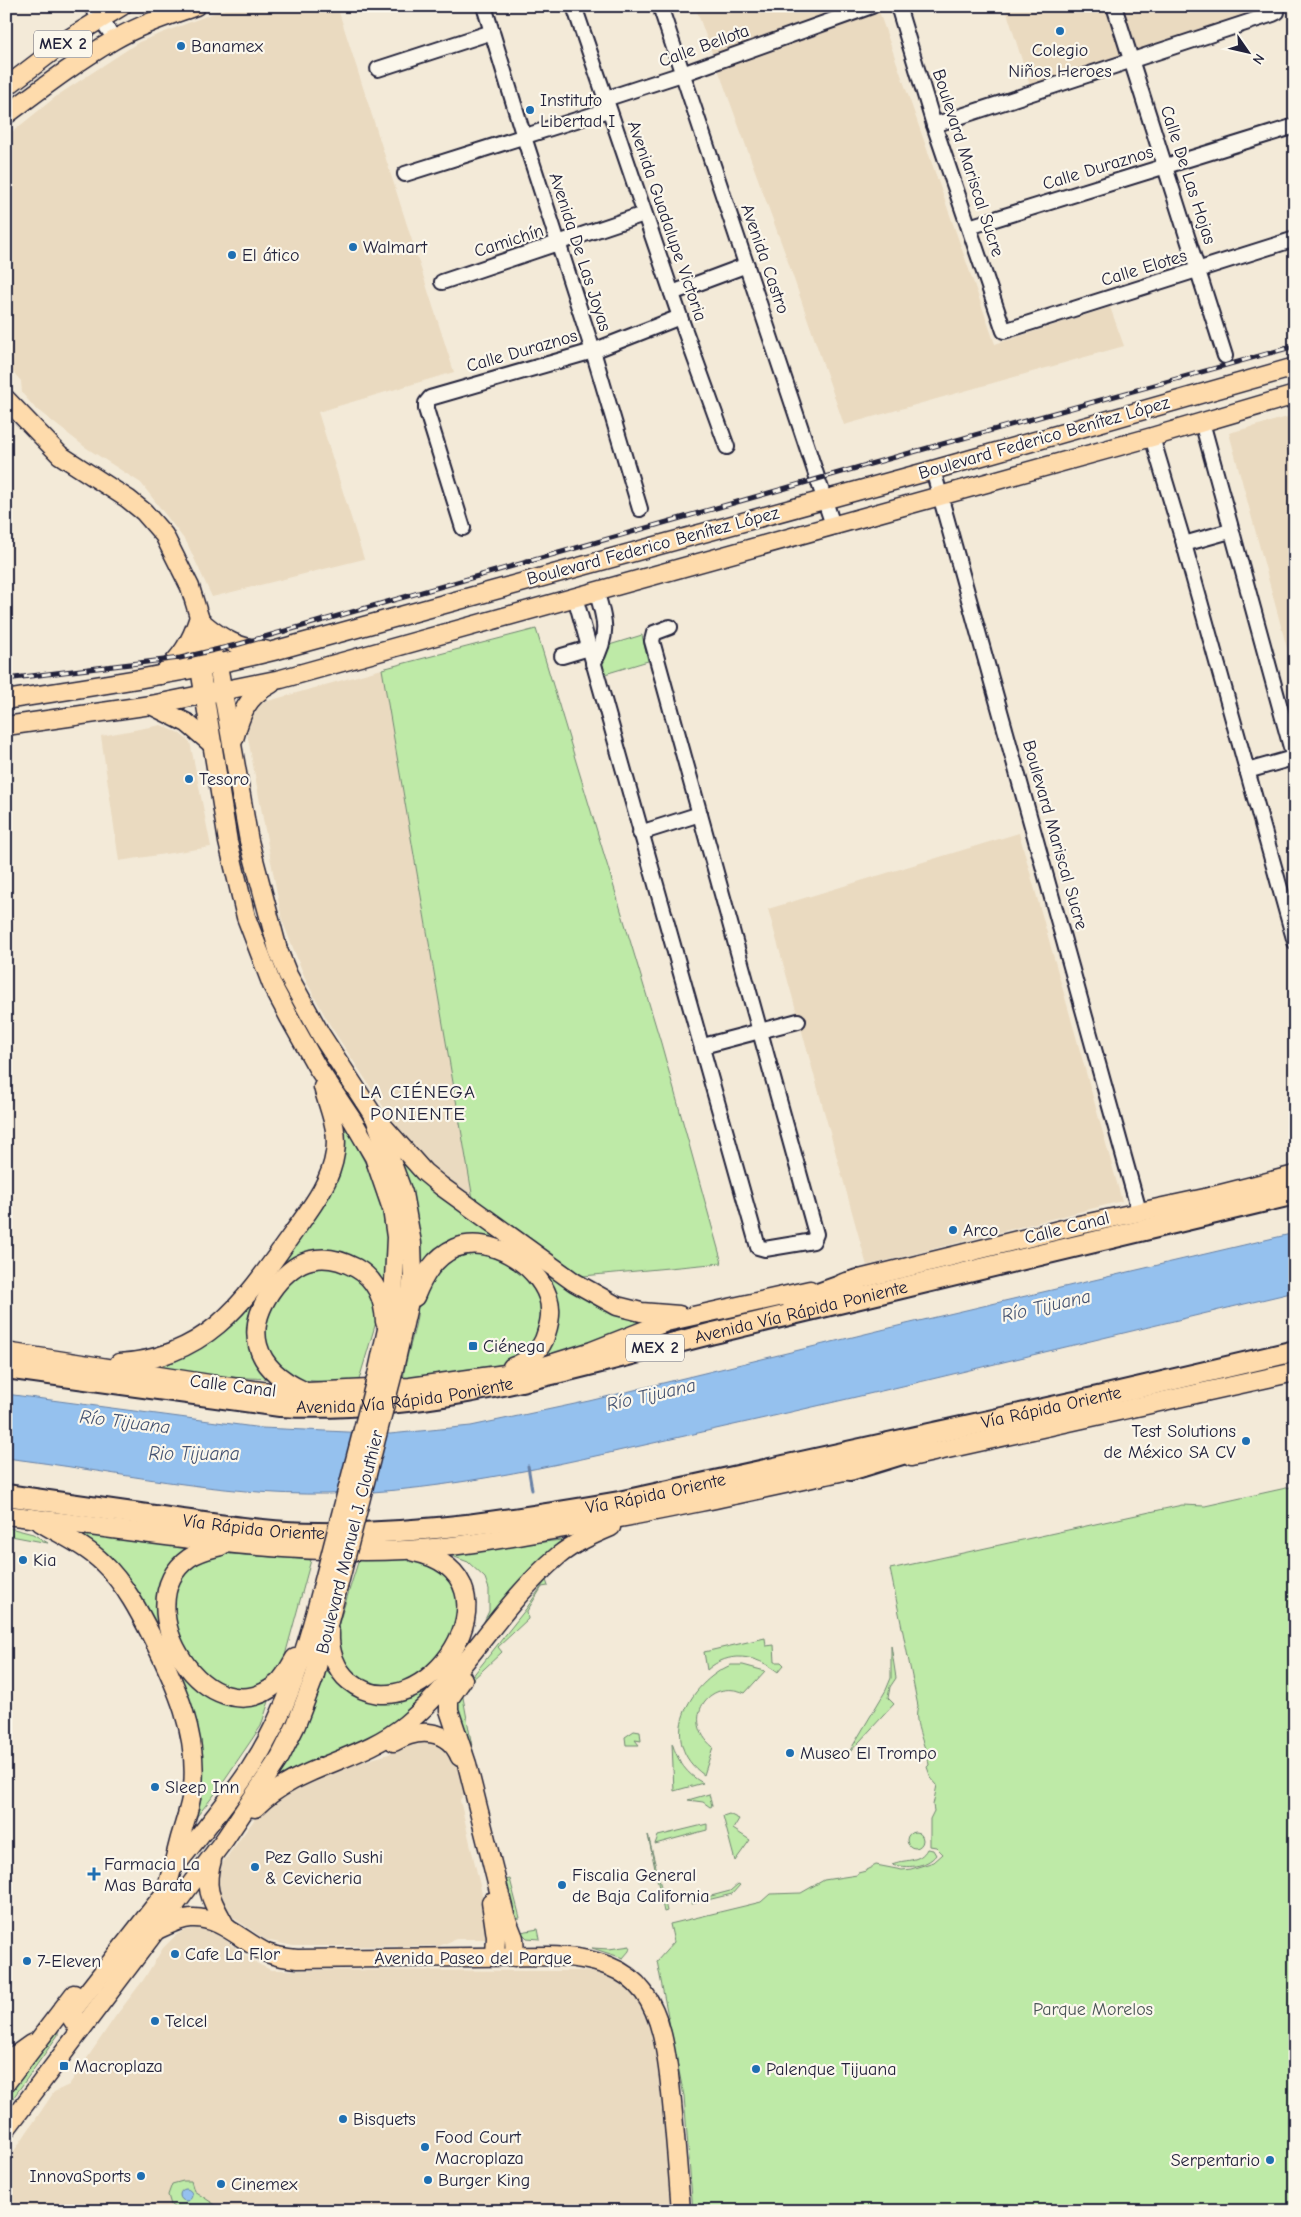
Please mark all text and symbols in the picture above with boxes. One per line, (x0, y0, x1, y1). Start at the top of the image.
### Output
street label: Calle Bellota (656, 20, 752, 72)
marker: Colegio Niños Heroes (1054, 25, 1066, 37)
north arrow (1224, 28, 1274, 78)
road number: MEX 2 (34, 31, 92, 58)
place label: Banamex (191, 36, 264, 57)
marker: Banamex (175, 40, 187, 52)
place label: Colegio Niños Heroes (1008, 40, 1112, 82)
text: N (1249, 50, 1268, 68)
street label: Boulevard Mariscal Sucre (928, 67, 1008, 259)
place label: Instituto Libertad I (540, 90, 615, 132)
street label: Calle De Las Hojas (1156, 103, 1220, 247)
marker: Instituto Libertad I (524, 104, 536, 116)
street label: Avenida Guadalupe Victoria (623, 118, 711, 324)
street label: Calle Duraznos (1040, 141, 1156, 195)
street label: Avenida De Las Joyas (544, 170, 616, 334)
street label: Avenida Castro (736, 201, 794, 317)
street label: Camichín (472, 220, 546, 262)
place label: Walmart (363, 237, 428, 258)
marker: Walmart (347, 241, 359, 253)
place label: El ático (242, 245, 300, 266)
street label: Calle Elotes (1099, 245, 1189, 291)
marker: El ático (226, 249, 238, 261)
street label: Calle Duraznos (464, 325, 580, 377)
street label: Boulevard Federico Benítez López (916, 392, 1172, 484)
street label: Boulevard Federico Benítez López (525, 502, 782, 590)
street label: Boulevard Mariscal Sucre (1018, 738, 1092, 932)
place label: Tesoro (199, 769, 249, 790)
marker: Tesoro (183, 773, 195, 785)
district label: LA CIÉNEGA PONIENTE (360, 1081, 476, 1125)
street label: Calle Canal (1022, 1207, 1112, 1249)
place label: Arco (963, 1220, 998, 1241)
marker: Arco (947, 1224, 959, 1236)
street label: Avenida Vía Rápida Poniente (692, 1276, 910, 1348)
water label: Río Tijuana (999, 1285, 1093, 1327)
road number: MEX 2 (626, 1335, 684, 1362)
place label: Ciénega (483, 1336, 545, 1357)
marker: Ciénega (467, 1340, 479, 1352)
street label: Calle Canal (189, 1370, 277, 1402)
street label: Avenida Vía Rápida Poniente (296, 1373, 515, 1417)
water label: Río Tijuana (604, 1374, 698, 1416)
street label: Vía Rápida Oriente (979, 1381, 1123, 1433)
water label: Río Tijuana (78, 1406, 172, 1438)
place label: Test Solutions de México SA CV (1103, 1421, 1236, 1463)
street label: Boulevard Manuel J. Clouthier (312, 1427, 388, 1656)
marker: Test Solutions de México SA CV (1240, 1435, 1252, 1447)
water label: Rio Tijuana (148, 1443, 240, 1465)
street label: Vía Rápida Oriente (584, 1468, 728, 1518)
street label: Vía Rápida Oriente (181, 1510, 325, 1544)
place label: Kia (33, 1550, 56, 1571)
marker: Kia (17, 1554, 29, 1566)
place label: Museo El Trompo (800, 1743, 937, 1764)
marker: Museo El Trompo (784, 1747, 796, 1759)
place label: Sleep Inn (165, 1777, 239, 1798)
marker: Sleep Inn (149, 1781, 161, 1793)
place label: Pez Gallo Sushi & Cevicheria (265, 1847, 383, 1889)
place label: Farmacia La Mas Barata (104, 1854, 200, 1896)
marker: Pez Gallo Sushi & Cevicheria (249, 1861, 261, 1873)
place label: Fiscalia General de Baja California (572, 1865, 710, 1907)
marker: Farmacia La Mas Barata (88, 1868, 100, 1880)
marker: Fiscalia General de Baja California (556, 1879, 568, 1891)
place label: Cafe La Flor (185, 1944, 281, 1965)
marker: Cafe La Flor (169, 1948, 181, 1960)
street label: Avenida Paseo del Parque (374, 1948, 572, 1969)
place label: 7-Eleven (37, 1951, 101, 1972)
marker: 7-Eleven (21, 1955, 33, 1967)
park label: Parque Morelos (1033, 1999, 1153, 2020)
place label: Telcel (165, 2011, 208, 2032)
marker: Telcel (149, 2015, 161, 2027)
place label: Macroplaza (74, 2056, 163, 2077)
place label: Palenque Tijuana (766, 2059, 897, 2080)
marker: Macroplaza (58, 2060, 70, 2072)
marker: Palenque Tijuana (750, 2063, 762, 2075)
place label: Bisquets (353, 2109, 416, 2130)
marker: Bisquets (337, 2113, 349, 2125)
place label: Food Court Macroplaza (435, 2127, 524, 2169)
marker: Food Court Macroplaza (419, 2141, 431, 2153)
place label: Serpentario (1171, 2150, 1260, 2171)
marker: Serpentario (1264, 2154, 1276, 2166)
place label: InnovaSports (29, 2166, 131, 2187)
marker: InnovaSports (135, 2170, 147, 2182)
place label: Burger King (438, 2170, 530, 2191)
place label: Cinemex (231, 2174, 298, 2195)
marker: Burger King (422, 2174, 434, 2186)
marker: Cinemex (215, 2178, 227, 2190)

